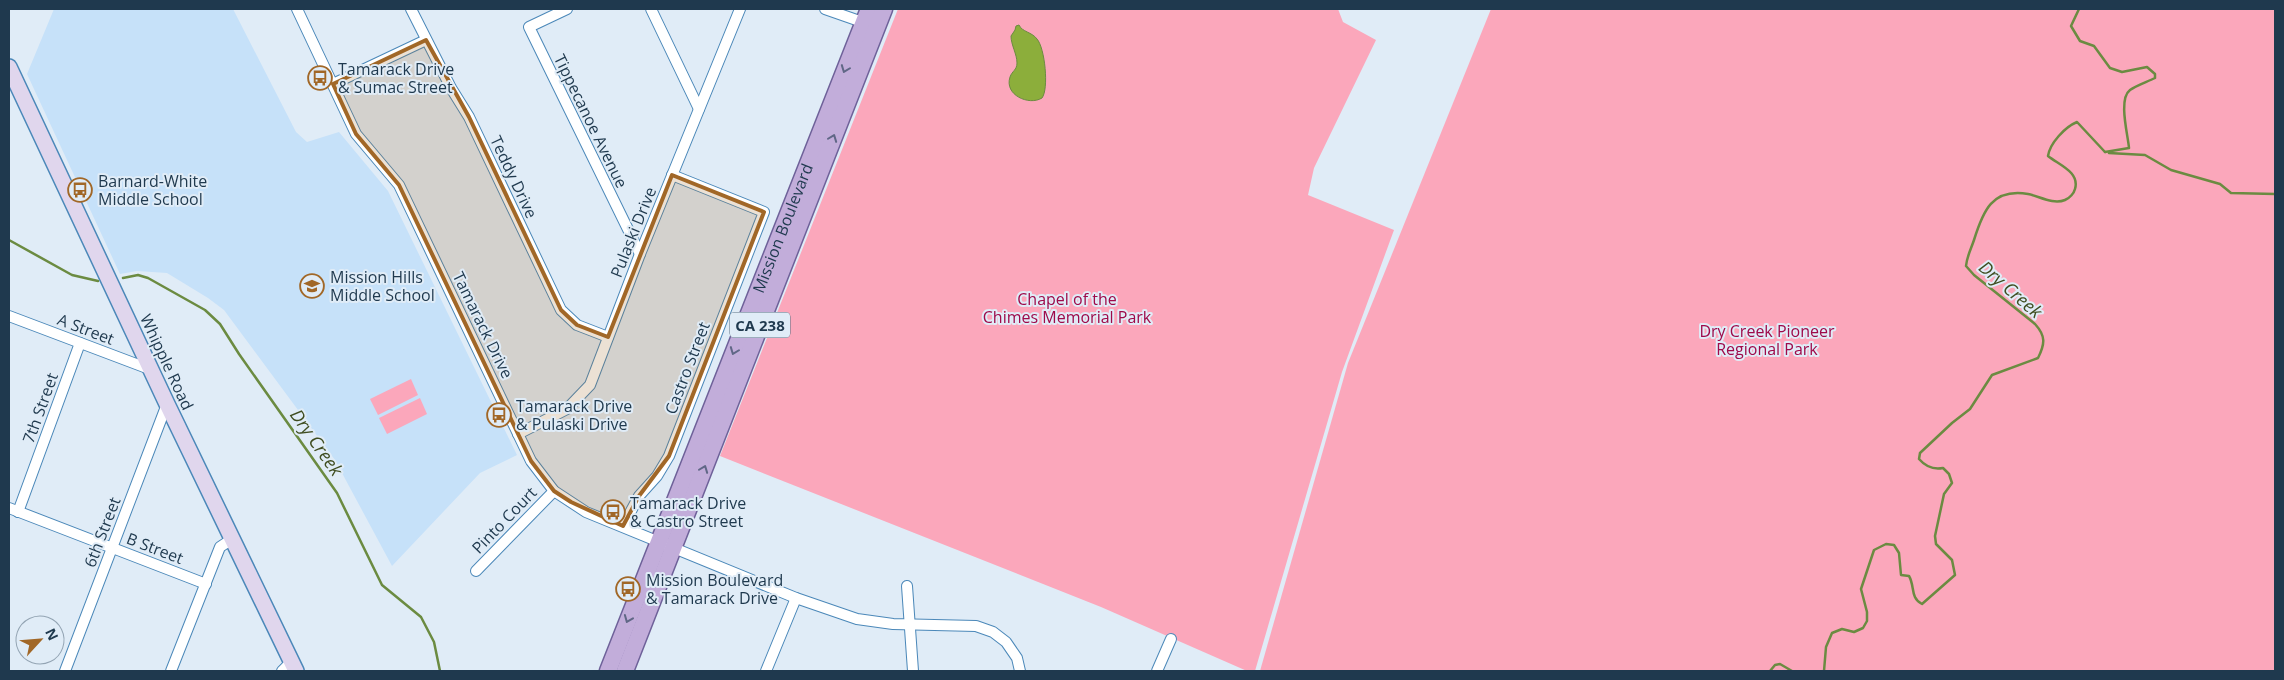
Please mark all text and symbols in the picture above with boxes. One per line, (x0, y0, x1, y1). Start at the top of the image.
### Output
street label: Tippecanoe Avenue (549, 50, 633, 192)
place label: Tamarack Drive & Sumac Street (338, 58, 454, 98)
one-way arrow (840, 64, 851, 73)
bus stop icon: Tamarack Drive & Sumac Street (307, 65, 333, 91)
street label: Teddy Drive (485, 132, 543, 222)
one-way arrow (827, 134, 837, 143)
street label: Mission Boulevard (747, 160, 818, 296)
place label: Barnard-White Middle School (98, 170, 207, 210)
bus stop icon: Barnard-White Middle School (67, 177, 93, 203)
street label: Pulaski Drive (605, 183, 661, 281)
water label: Dry Creek (1974, 255, 2049, 324)
place label: Mission Hills Middle School (330, 266, 435, 306)
street label: Tamarack Drive (448, 268, 518, 382)
school or university icon: Mission Hills Middle School (299, 273, 325, 299)
park label: Chapel of the Chimes Memorial Park (983, 288, 1152, 328)
street label: A Street (55, 308, 118, 350)
street label: Whipple Road (135, 310, 199, 414)
road number: CA 238 (730, 312, 790, 338)
street label: Castro Street (659, 318, 715, 417)
park label: Dry Creek Pioneer Regional Park (1699, 320, 1835, 360)
one-way arrow (730, 346, 740, 354)
street label: 7th Street (17, 369, 63, 446)
place label: Tamarack Drive & Pulaski Drive (516, 395, 632, 435)
bus stop icon: Tamarack Drive & Pulaski Drive (486, 402, 512, 428)
water label: Dry Creek (285, 404, 349, 481)
one-way arrow (698, 465, 708, 473)
street label: Pinto Court (467, 482, 542, 558)
place label: Tamarack Drive & Castro Street (630, 492, 746, 532)
street label: 6th Street (79, 493, 126, 570)
bus stop icon: Tamarack Drive & Castro Street (600, 499, 626, 525)
street label: B Street (123, 527, 187, 569)
place label: Mission Boulevard & Tamarack Drive (646, 569, 783, 609)
bus stop icon: Mission Boulevard & Tamarack Drive (615, 576, 641, 602)
one-way arrow (624, 614, 635, 623)
north arrow (15, 615, 65, 665)
text: N (41, 625, 63, 643)

